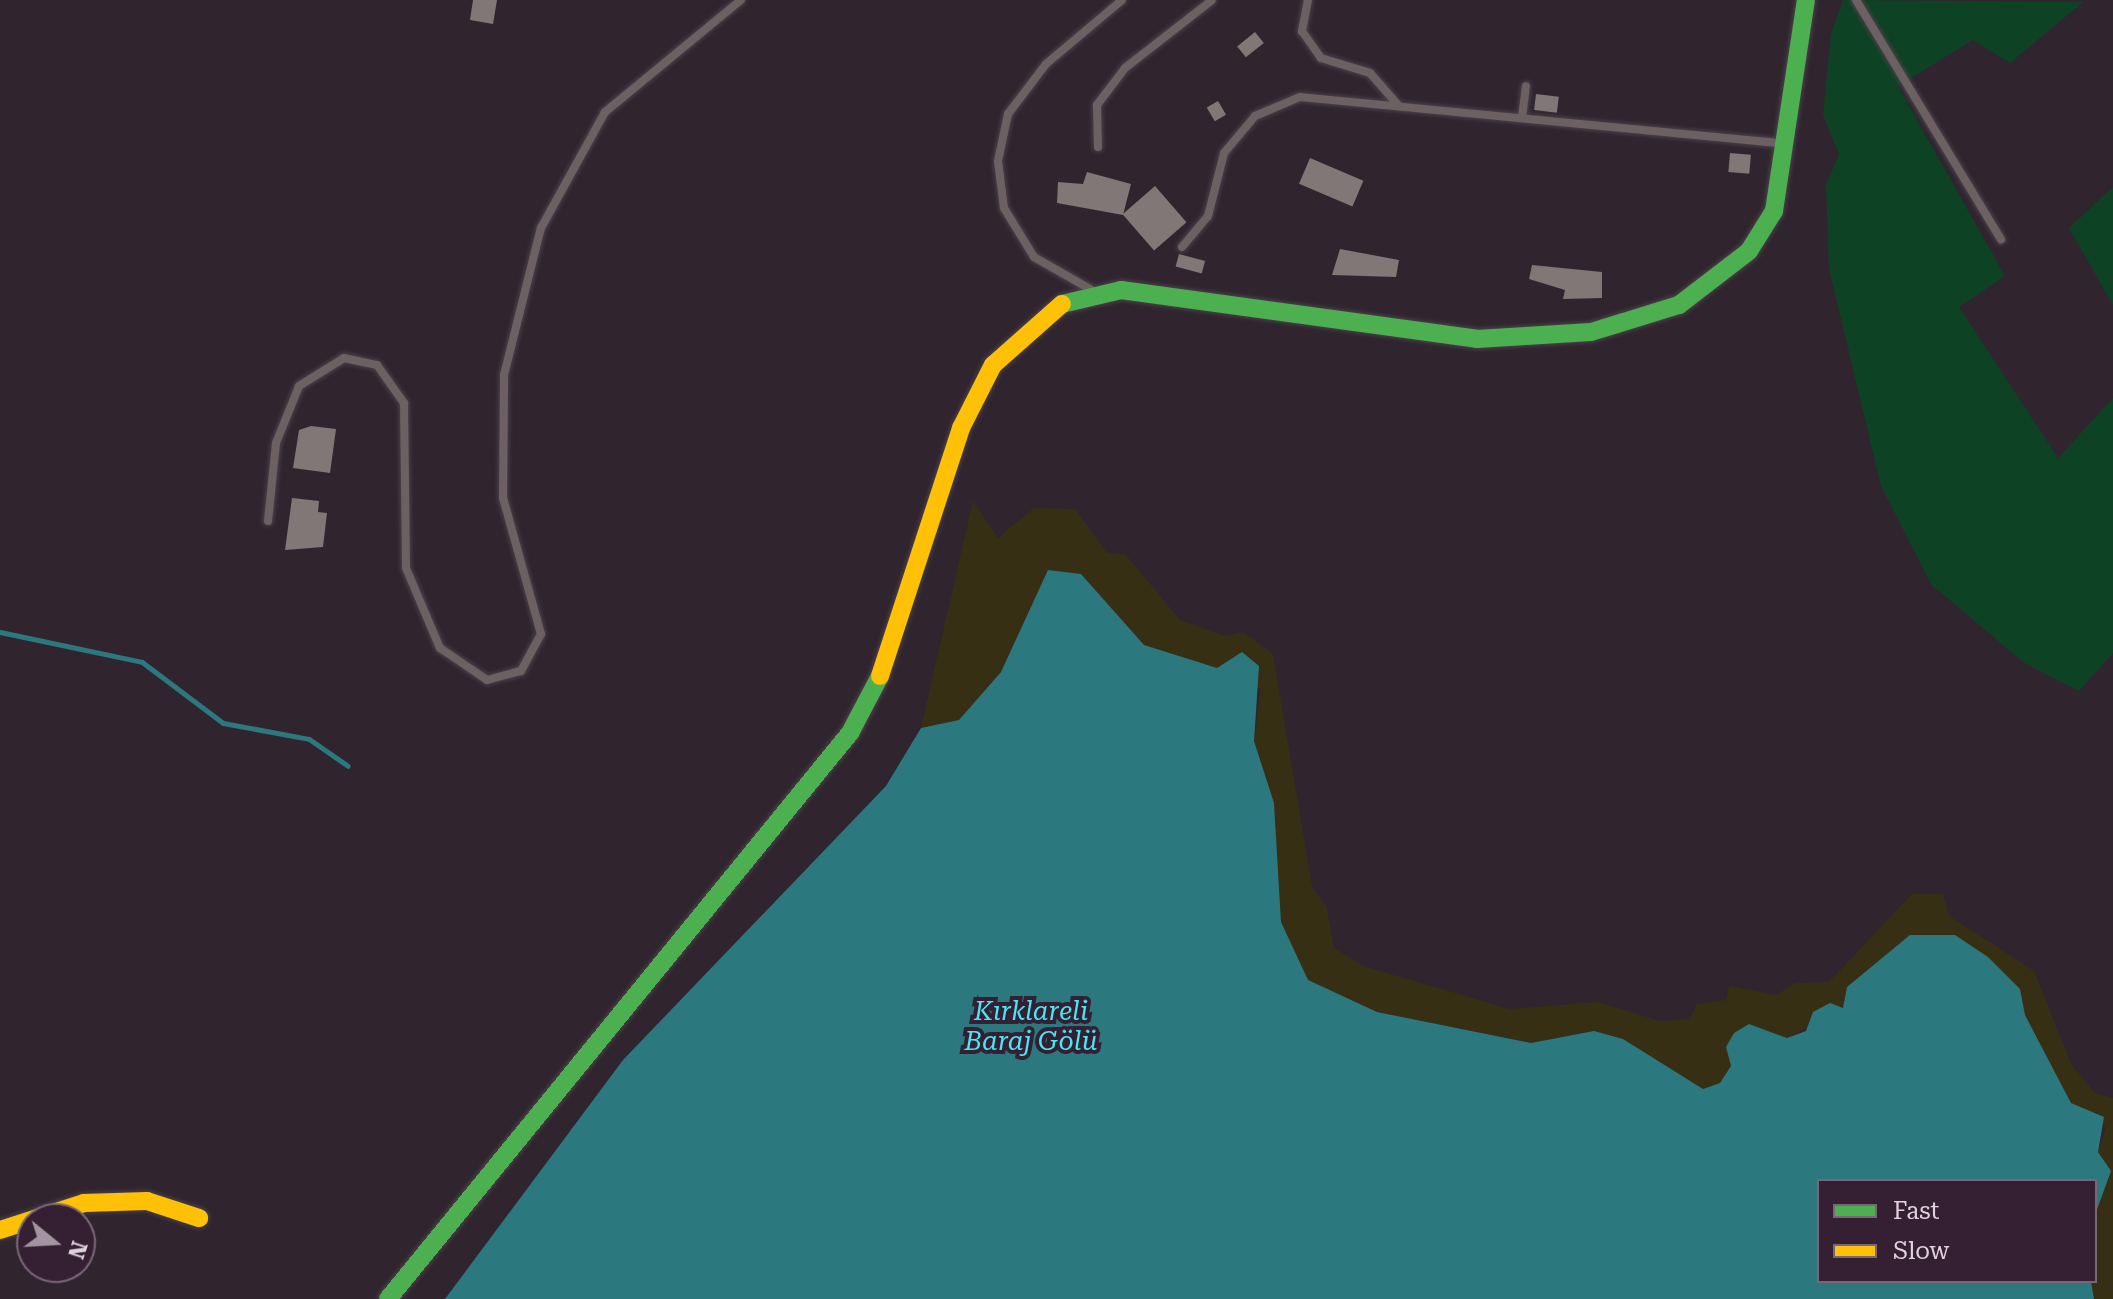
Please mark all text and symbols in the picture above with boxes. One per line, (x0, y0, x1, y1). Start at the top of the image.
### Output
water label: Kırklareli Baraj Gölü (965, 996, 1097, 1058)
legend (1817, 1179, 2097, 1283)
text: Fast (1893, 1197, 1940, 1225)
north arrow (16, 1203, 96, 1283)
text: Slow (1893, 1237, 1949, 1265)
text: N (63, 1238, 92, 1262)

